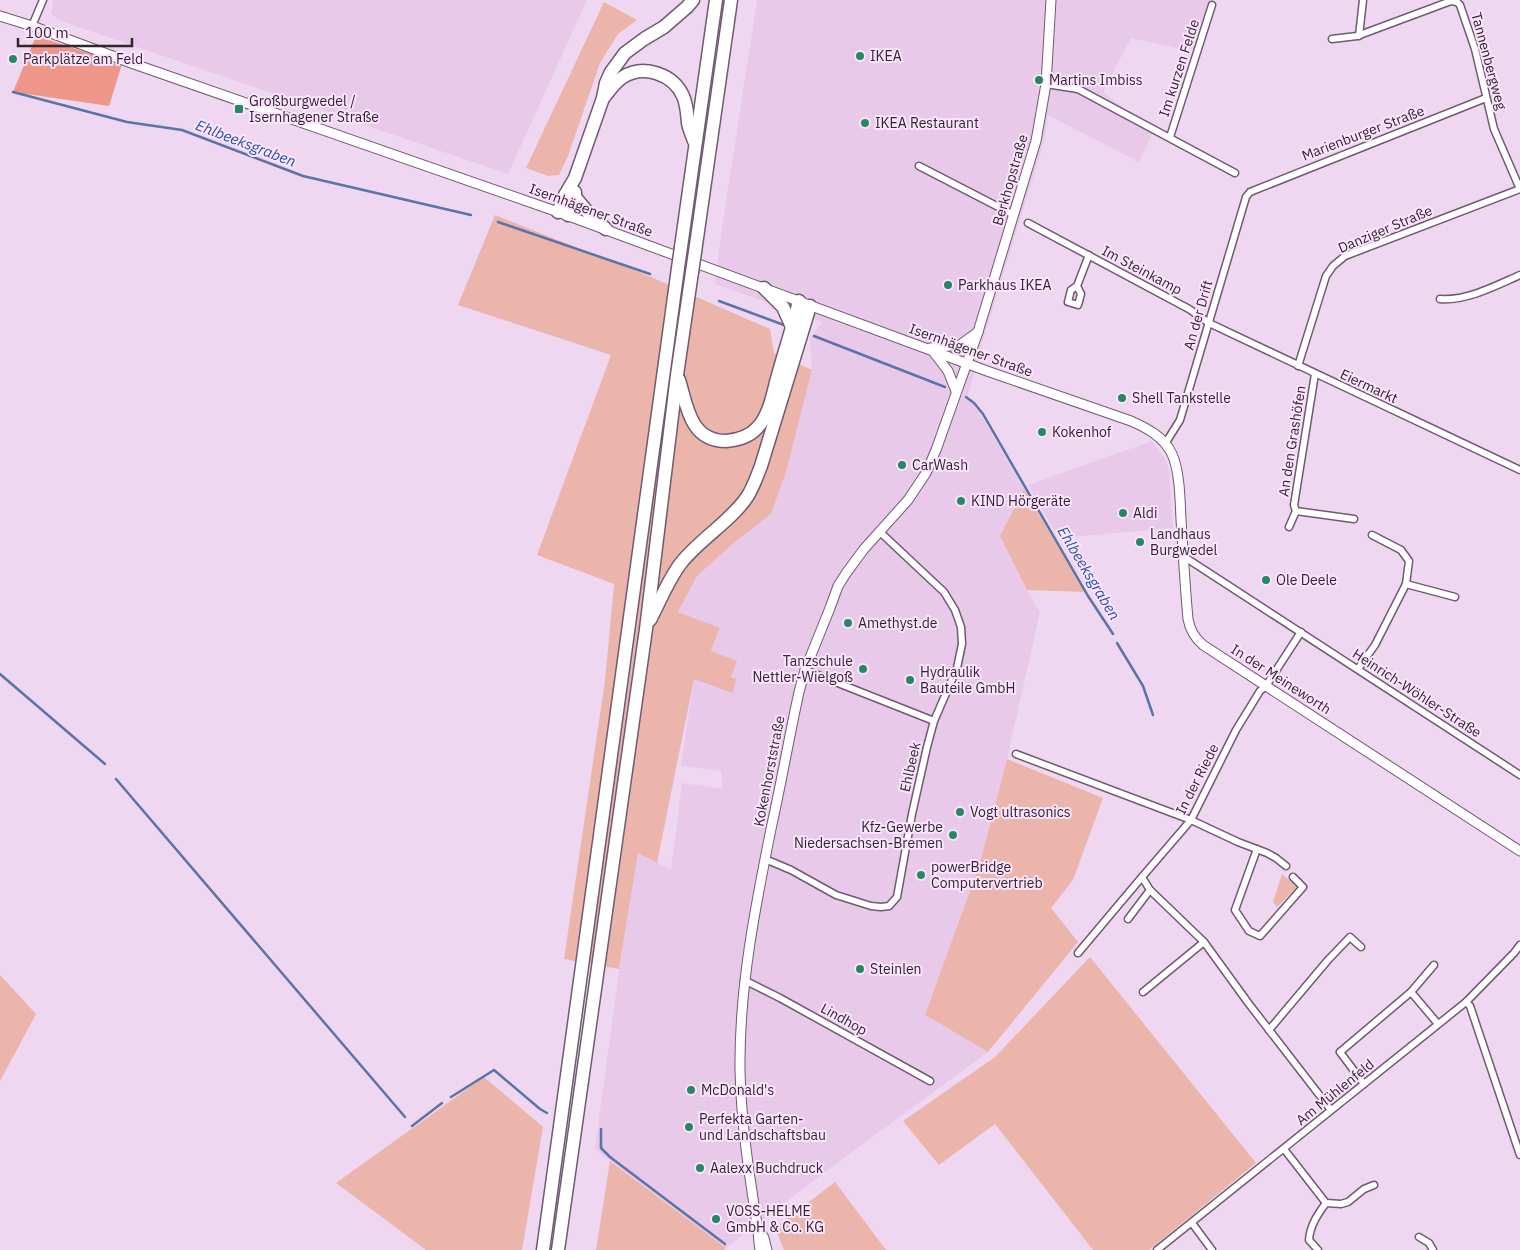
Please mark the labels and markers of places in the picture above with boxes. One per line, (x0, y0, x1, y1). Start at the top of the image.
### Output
place label: IKEA (870, 47, 902, 65)
place label: Parkplätze am Feld (23, 50, 143, 68)
marker: IKEA (854, 50, 866, 62)
marker: Parkplätze am Feld (7, 53, 19, 65)
place label: Martins Imbiss (1049, 71, 1143, 89)
marker: Martins Imbiss (1033, 74, 1045, 86)
place label: Großburgwedel / Isernhagener Straße (249, 92, 379, 126)
marker: Großburgwedel / Isernhagener Straße (233, 103, 245, 115)
place label: IKEA Restaurant (875, 114, 979, 132)
marker: IKEA Restaurant (859, 117, 871, 129)
place label: Parkhaus IKEA (958, 276, 1051, 294)
marker: Parkhaus IKEA (942, 279, 954, 291)
place label: Shell Tankstelle (1132, 389, 1231, 407)
marker: Shell Tankstelle (1116, 392, 1128, 404)
place label: Kokenhof (1052, 423, 1112, 441)
marker: Kokenhof (1036, 426, 1048, 438)
place label: CarWash (912, 456, 968, 474)
marker: CarWash (896, 459, 908, 471)
place label: KIND Hörgeräte (971, 492, 1071, 510)
marker: KIND Hörgeräte (955, 495, 967, 507)
place label: Aldi (1133, 504, 1157, 522)
marker: Aldi (1117, 507, 1129, 519)
place label: Landhaus Burgwedel (1150, 525, 1218, 559)
marker: Landhaus Burgwedel (1134, 536, 1146, 548)
place label: Ole Deele (1276, 571, 1337, 589)
marker: Ole Deele (1260, 574, 1272, 586)
place label: Amethyst.de (858, 614, 938, 632)
marker: Amethyst.de (842, 617, 854, 629)
place label: Tanzschule Nettler-Wielgoß (752, 652, 853, 686)
marker: Tanzschule Nettler-Wielgoß (857, 663, 869, 675)
place label: Hydraulik Bauteile GmbH (920, 663, 1015, 697)
marker: Hydraulik Bauteile GmbH (904, 674, 916, 686)
place label: Vogt ultrasonics (970, 803, 1071, 821)
marker: Vogt ultrasonics (954, 806, 966, 818)
place label: Kfz-Gewerbe Niedersachsen-Bremen (794, 818, 943, 852)
marker: Kfz-Gewerbe Niedersachsen-Bremen (947, 829, 959, 841)
place label: powerBridge Computervertrieb (931, 858, 1043, 892)
marker: powerBridge Computervertrieb (915, 869, 927, 881)
place label: Steinlen (870, 960, 922, 978)
marker: Steinlen (854, 963, 866, 975)
place label: McDonald's (701, 1081, 774, 1099)
marker: McDonald's (685, 1084, 697, 1096)
place label: Perfekta Garten- und Landschaftsbau (699, 1110, 826, 1144)
marker: Perfekta Garten- und Landschaftsbau (683, 1121, 695, 1133)
place label: Aalexx Buchdruck (710, 1159, 824, 1177)
marker: Aalexx Buchdruck (694, 1162, 706, 1174)
place label: VOSS-HELME GmbH & Co. KG (726, 1202, 824, 1236)
marker: VOSS-HELME GmbH & Co. KG (710, 1213, 722, 1225)

